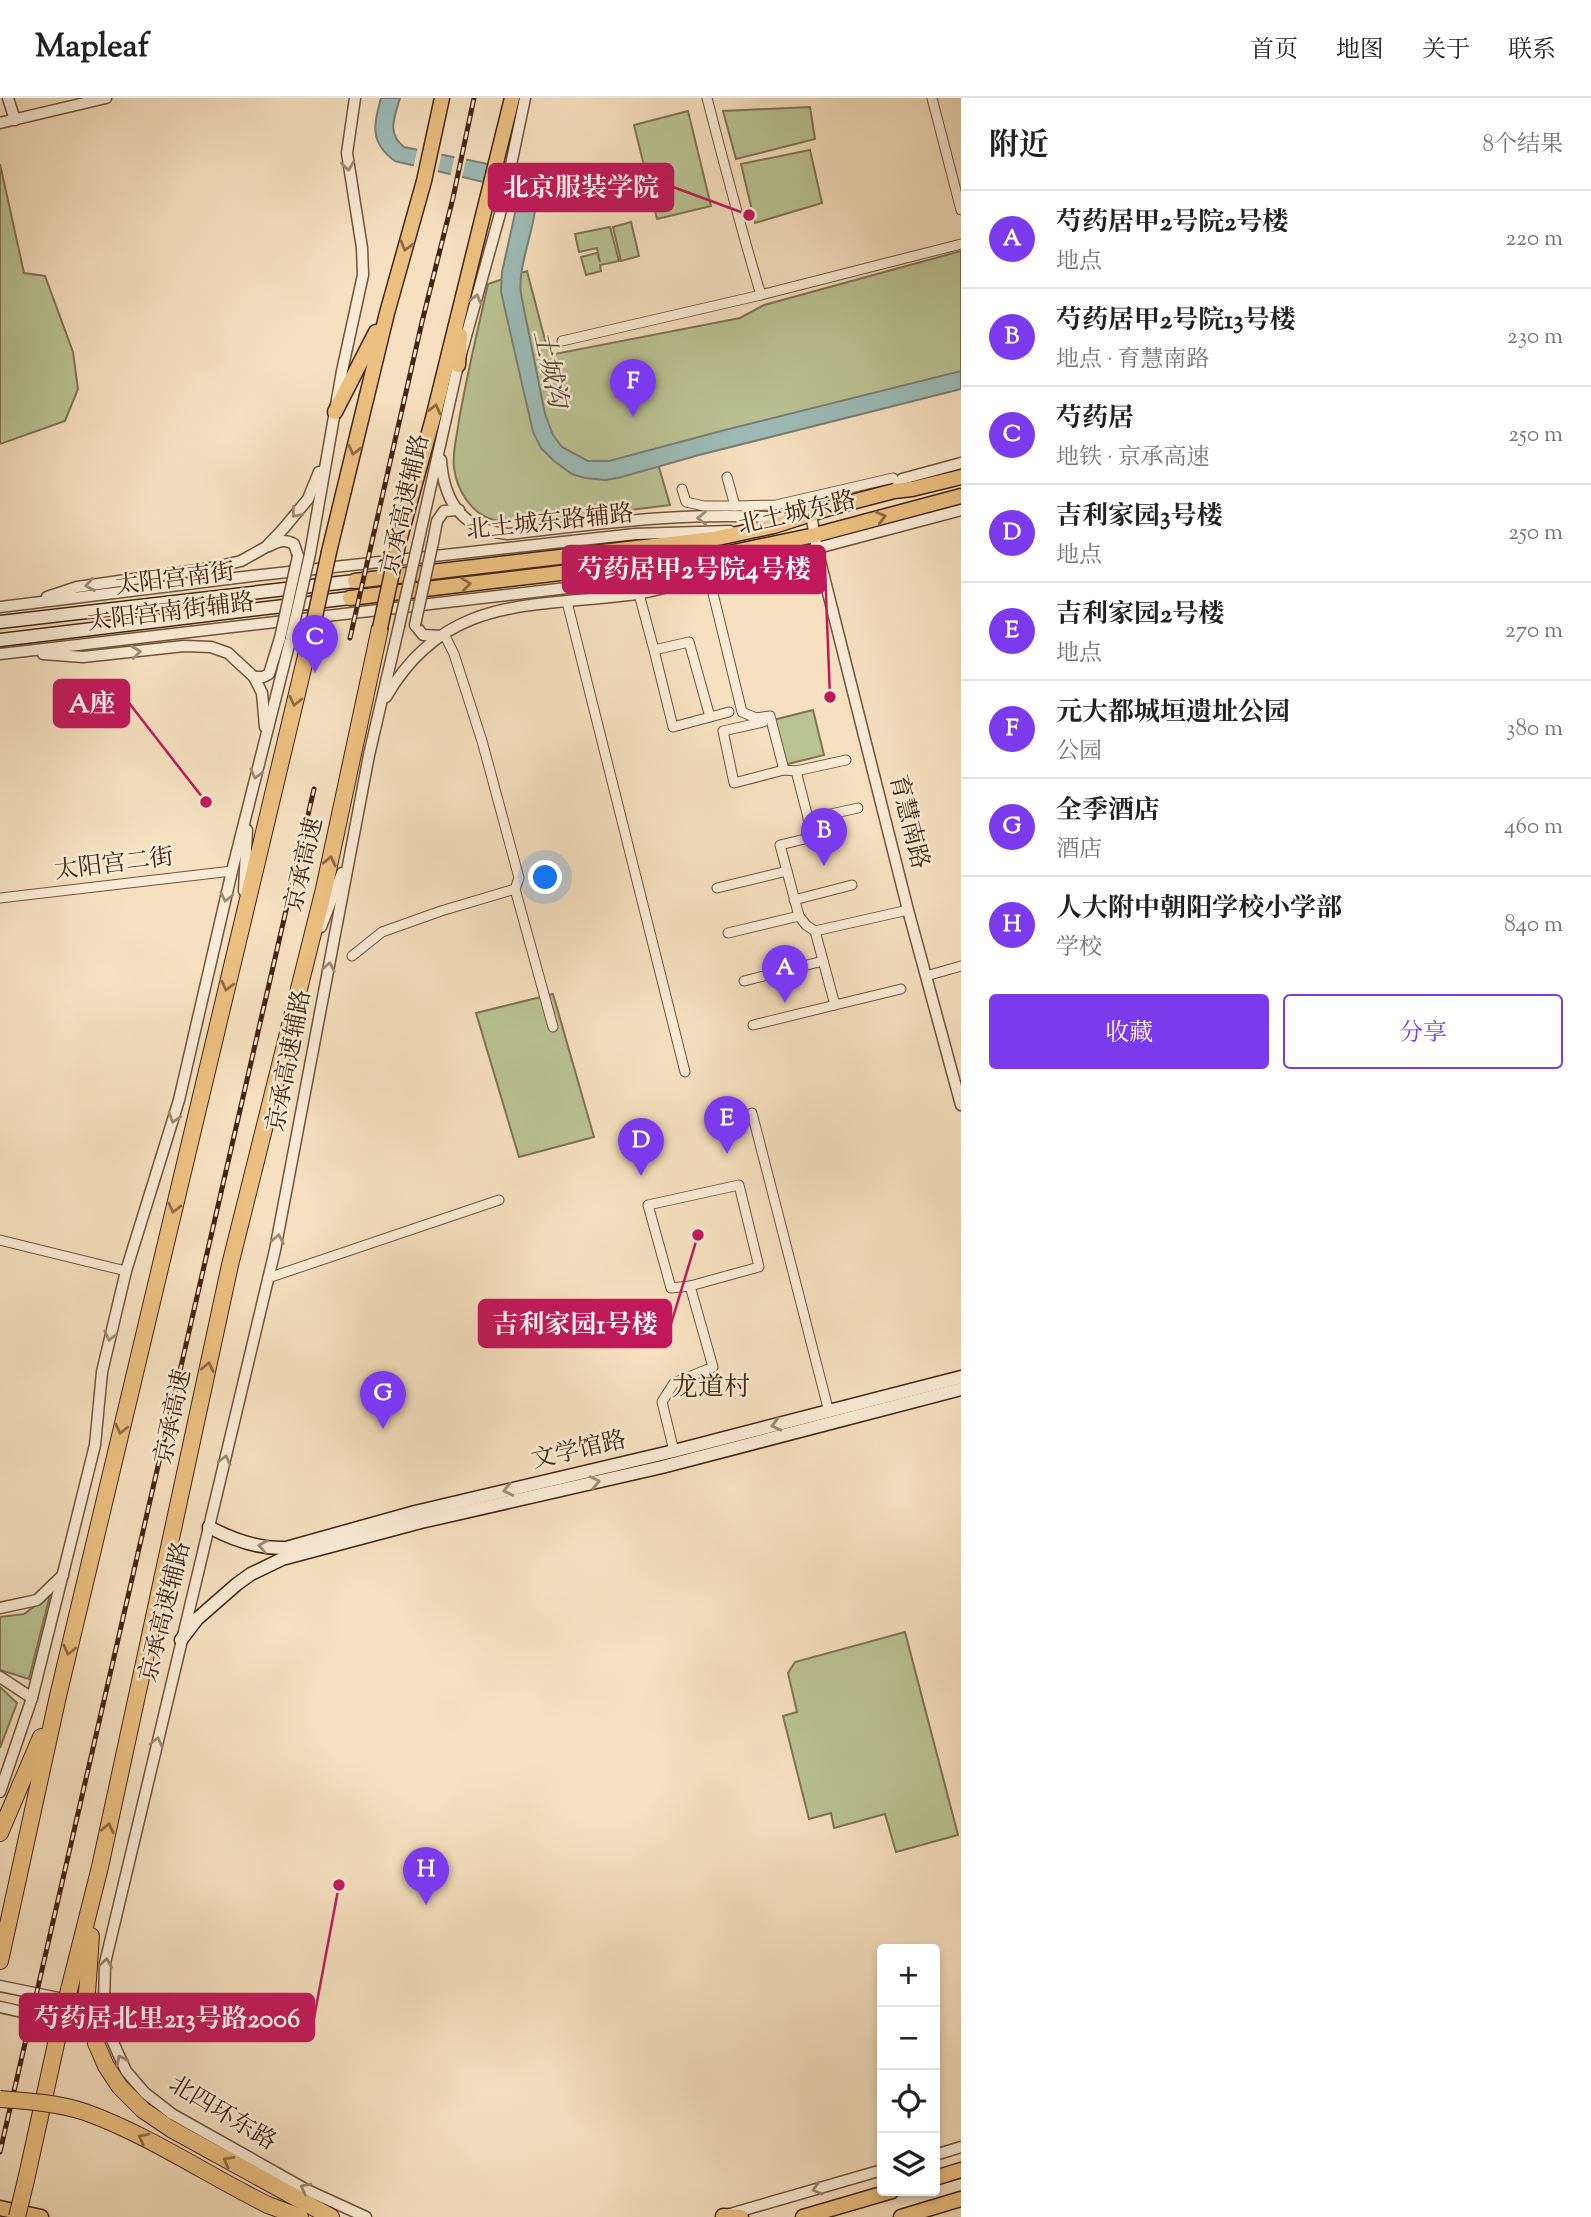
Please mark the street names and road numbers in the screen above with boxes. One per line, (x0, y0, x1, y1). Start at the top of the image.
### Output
street label: 京承高速辅路 (373, 431, 439, 579)
street label: 北土城东路 (735, 484, 859, 544)
street label: 北土城东路辅路 (465, 497, 635, 549)
street label: 太阳宫南街 (113, 556, 237, 604)
street label: 太阳宫南街辅路 (86, 586, 256, 640)
street label: 育慧南路 (880, 771, 936, 873)
street label: 京承高速 (278, 814, 332, 916)
street label: 太阳宫二街 (52, 841, 176, 889)
street label: 京承高速辅路 (260, 987, 320, 1135)
street label: 京承高速 (147, 1367, 201, 1467)
street label: 文学馆路 (528, 1424, 630, 1478)
street label: 京承高速辅路 (132, 1538, 200, 1686)
street label: 北四环东路 (162, 2069, 282, 2159)

